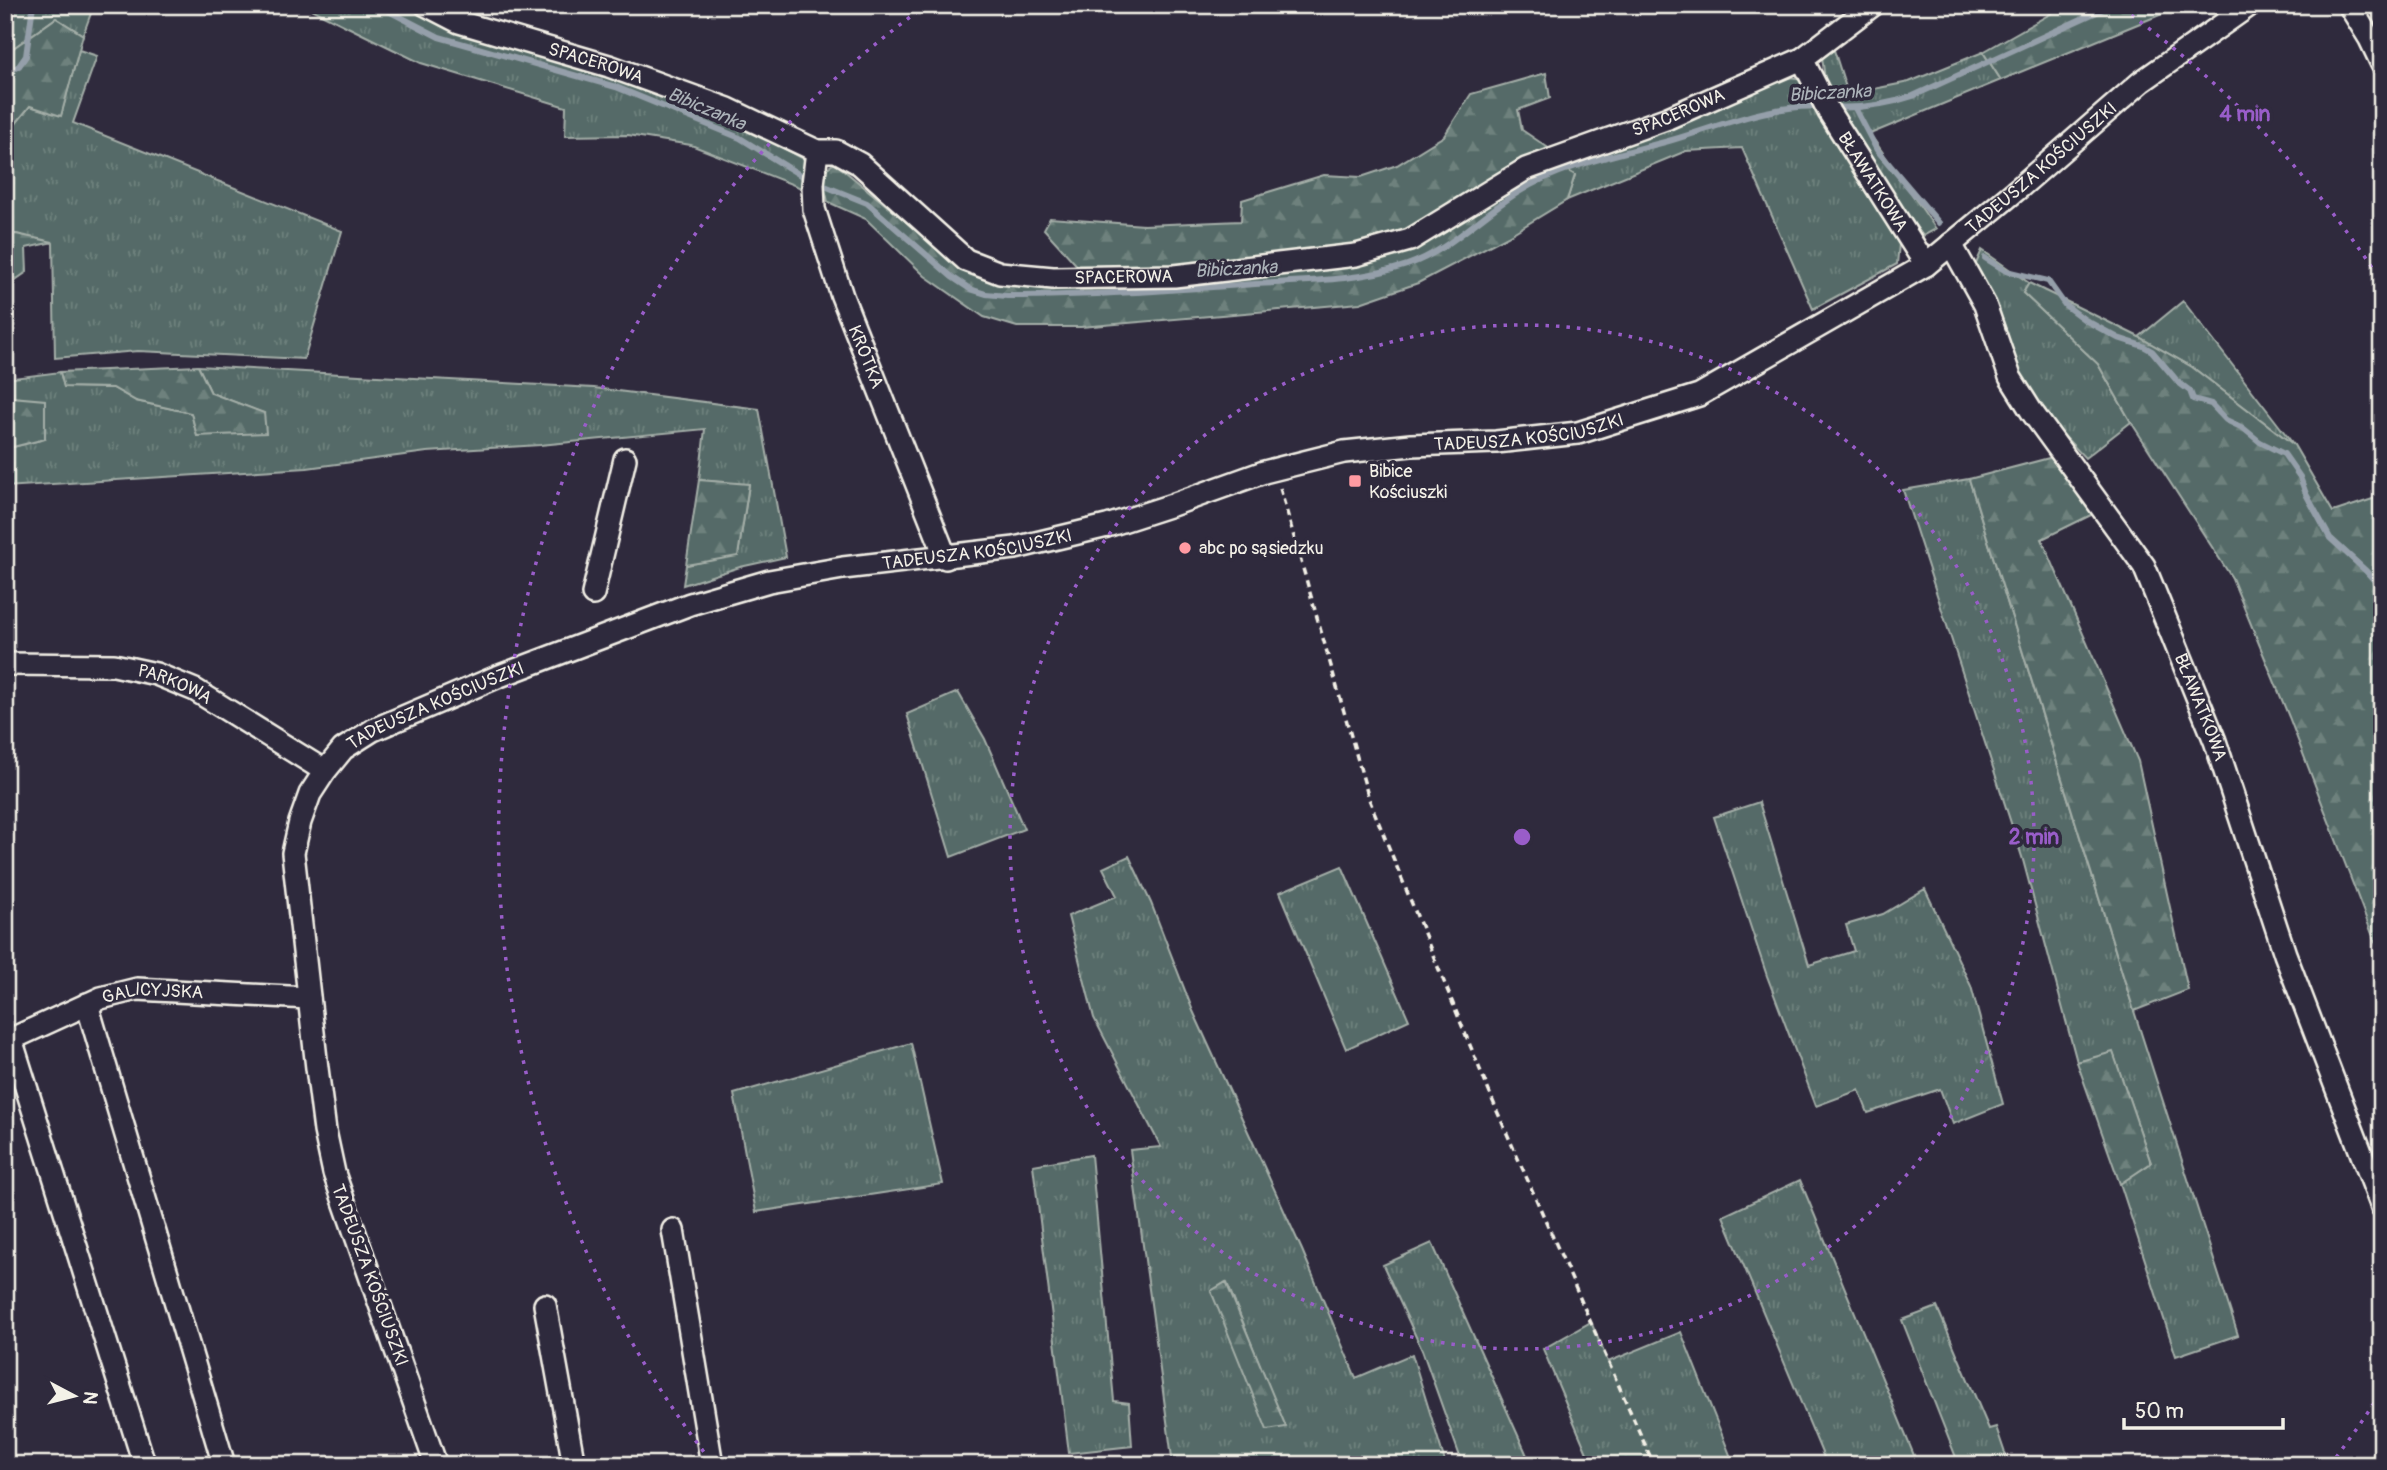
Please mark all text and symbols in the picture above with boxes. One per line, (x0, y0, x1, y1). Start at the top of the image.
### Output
street label: SPACEROWA (545, 38, 647, 90)
water label: Bibiczanka (1788, 79, 1873, 107)
water label: Bibiczanka (664, 82, 750, 136)
street label: SPACEROWA (1629, 83, 1729, 142)
street label: TADEUSZA KOŚCIUSZKI (1961, 97, 2122, 239)
text: 4 min (2220, 101, 2271, 128)
street label: BŁAWATKOWA (1833, 128, 1913, 236)
water label: Bibiczanka (1194, 255, 1279, 283)
street label: SPACEROWA (1074, 265, 1173, 290)
street label: KRÓTKA (843, 322, 889, 392)
street label: TADEUSZA KOŚCIUSZKI (1433, 408, 1627, 456)
place label: Bibice Kościuszki (1369, 460, 1447, 504)
marker: Bibice Kościuszki (1347, 473, 1363, 489)
street label: TADEUSZA KOŚCIUSZKI (881, 524, 1074, 575)
place label: abc po sąsiedzku (1199, 537, 1324, 560)
marker: abc po sąsiedzku (1177, 540, 1193, 556)
street label: BŁAWATKOWA (2169, 650, 2232, 764)
street label: TADEUSZA KOŚCIUSZKI (343, 657, 528, 756)
street label: PARKOWA (136, 659, 216, 710)
text: 2 min (2009, 824, 2059, 851)
centre of rings (1510, 825, 1534, 849)
street label: GALICYJSKA (100, 978, 204, 1009)
street label: TADEUSZA KOŚCIUSZKI (326, 1181, 413, 1369)
north arrow (38, 1362, 108, 1432)
scale bar (2124, 1386, 2284, 1430)
text: N (77, 1390, 103, 1406)
text: 50 m (2135, 1398, 2184, 1425)

